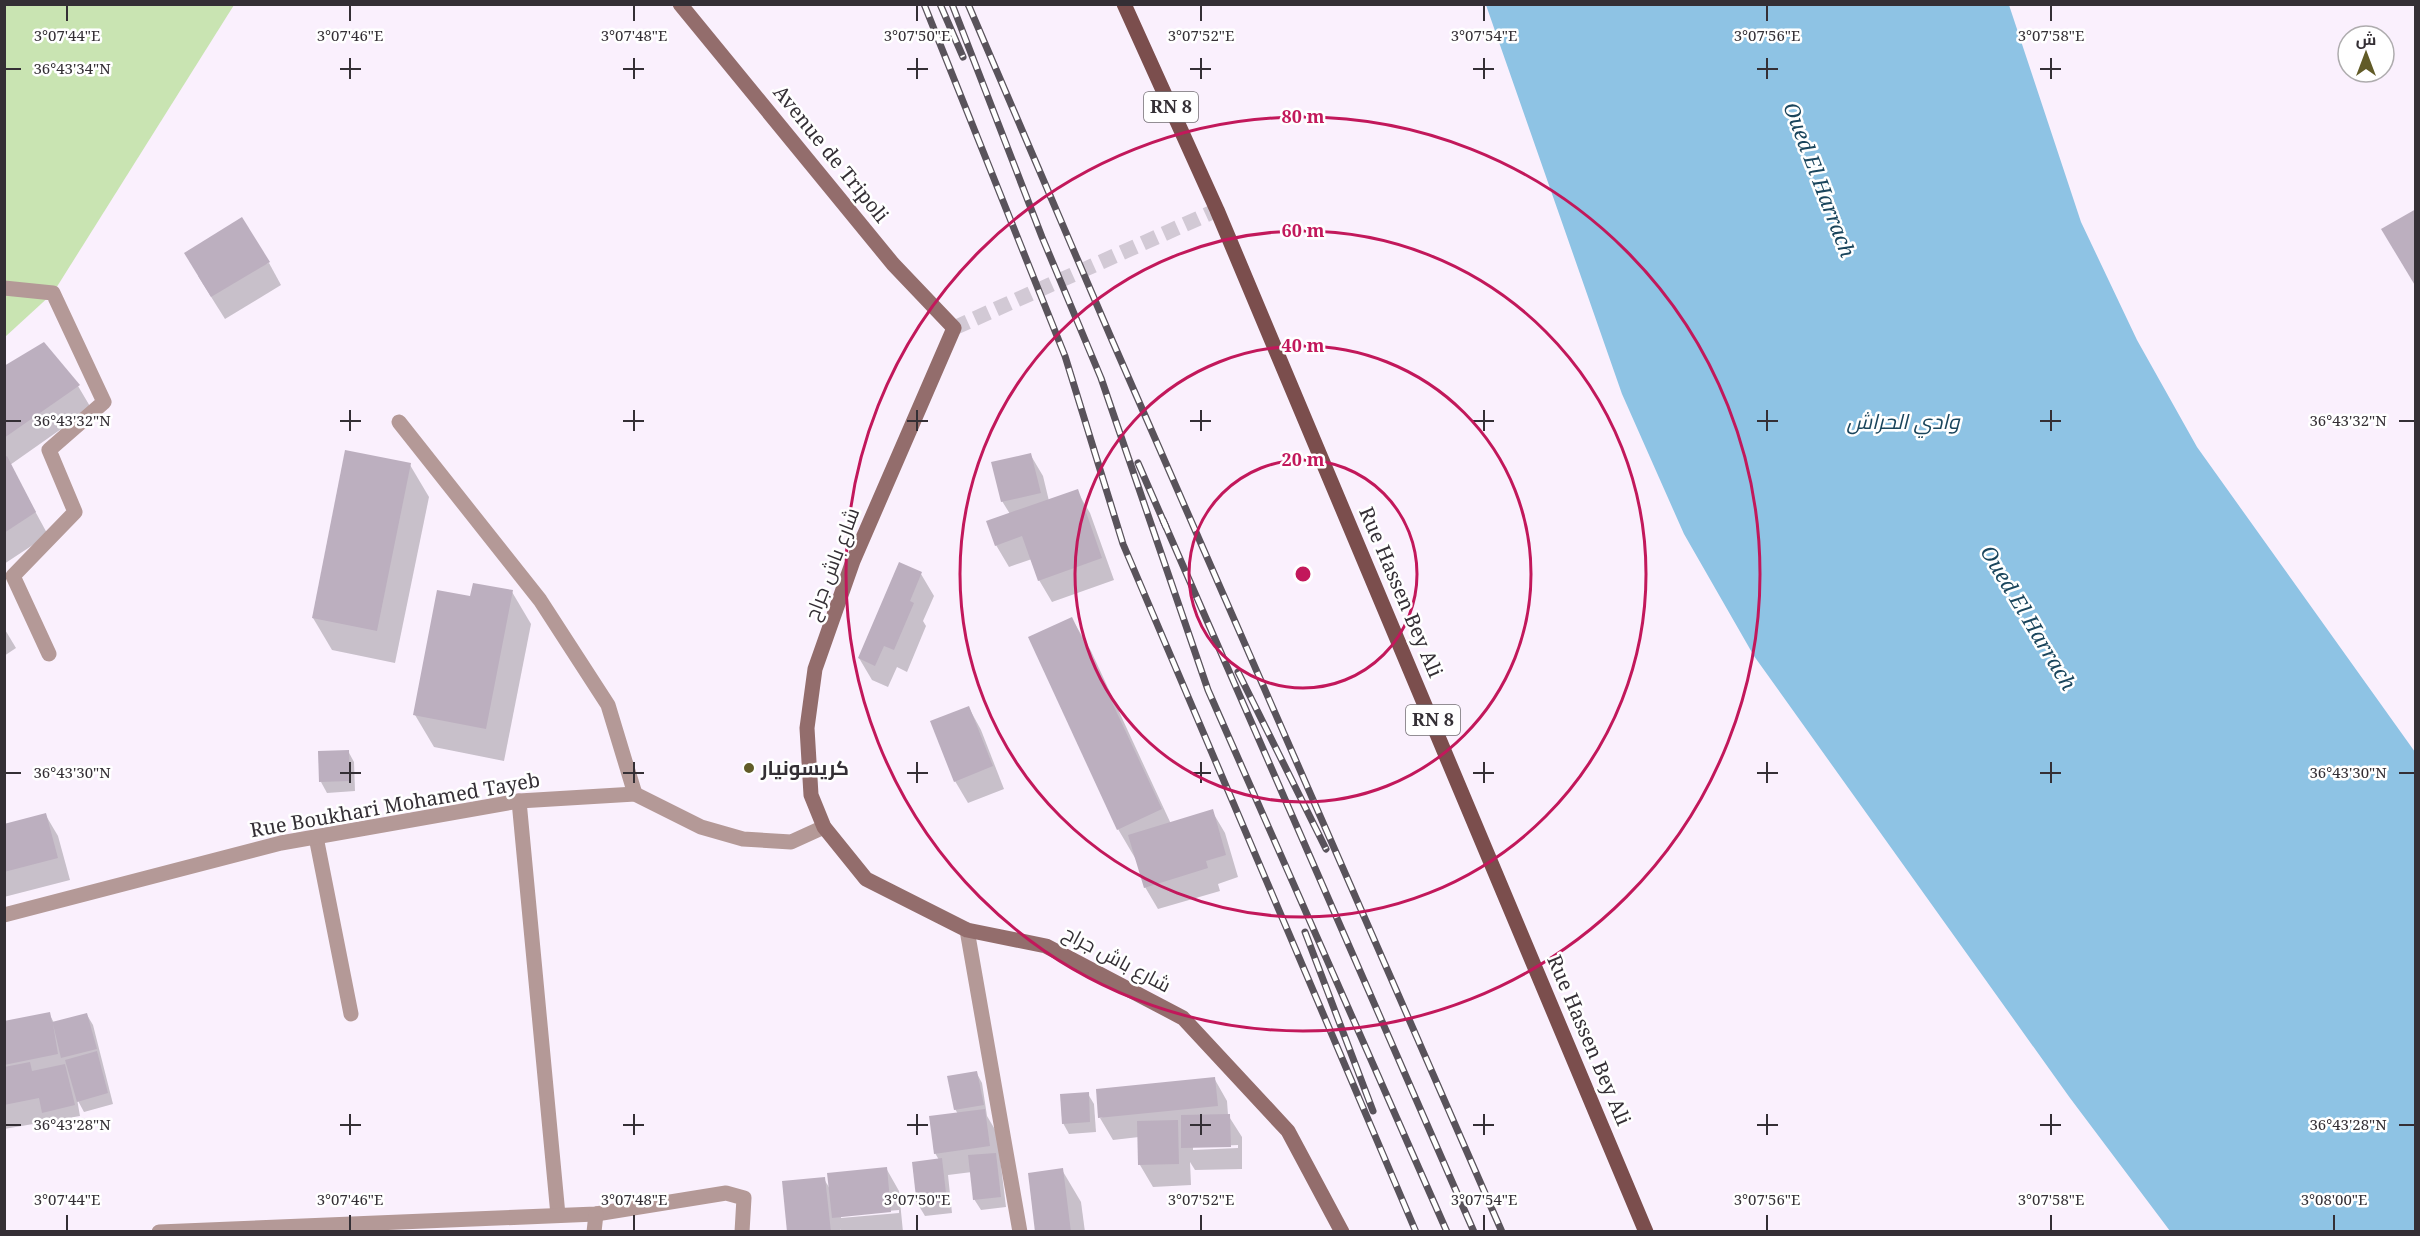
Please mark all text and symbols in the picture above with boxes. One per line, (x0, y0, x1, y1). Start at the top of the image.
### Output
north arrow (2336, 24, 2396, 84)
text: 3°07'44"E (34, 25, 100, 45)
text: 3°07'46"E (317, 25, 383, 45)
text: 3°07'48"E (601, 25, 667, 45)
text: 3°07'50"E (884, 25, 950, 45)
text: 3°07'52"E (1168, 25, 1234, 45)
text: 3°07'54"E (1451, 25, 1517, 45)
text: 3°07'56"E (1734, 25, 1800, 45)
text: 3°07'58"E (2018, 25, 2084, 45)
text: ش (2356, 28, 2376, 50)
text: 36°43'34"N (33, 58, 111, 78)
street label: Avenue de Tripoli (768, 79, 896, 228)
road number: RN 8 (1144, 92, 1198, 122)
water label: Oued El Harrach (1777, 98, 1863, 262)
text: 80 m (1282, 104, 1325, 128)
text: 60 m (1282, 218, 1325, 242)
text: 40 m (1282, 333, 1325, 357)
water label: وادي الحراش (1847, 407, 1961, 439)
text: 36°43'32"N (33, 410, 111, 430)
text: 36°43'32"N (2309, 410, 2387, 430)
text: 20 m (1282, 447, 1325, 471)
street label: Rue Hassen Bey Ali (1353, 502, 1450, 682)
street label: شارع باش جراح (798, 504, 866, 624)
water label: Oued El Harrach (1975, 540, 2083, 695)
centre of rings (1293, 564, 1313, 584)
road number: RN 8 (1406, 705, 1460, 735)
place label: كريسونيار (760, 754, 849, 781)
marker: كريسونيار (742, 761, 756, 775)
text: 36°43'30"N (33, 762, 111, 782)
text: 36°43'30"N (2309, 762, 2387, 782)
street label: Rue Boukhari Mohamed Tayeb (248, 766, 542, 843)
street label: شارع باش جراح (1058, 919, 1176, 999)
street label: Rue Hassen Bey Ali (1541, 950, 1638, 1130)
text: 36°43'28"N (33, 1114, 111, 1134)
text: 36°43'28"N (2309, 1114, 2387, 1134)
text: 3°07'44"E (34, 1189, 100, 1209)
text: 3°07'46"E (317, 1189, 383, 1209)
text: 3°07'48"E (601, 1189, 667, 1209)
text: 3°07'50"E (884, 1189, 950, 1209)
text: 3°07'52"E (1168, 1189, 1234, 1209)
text: 3°07'54"E (1451, 1189, 1517, 1209)
text: 3°07'56"E (1734, 1189, 1800, 1209)
text: 3°07'58"E (2018, 1189, 2084, 1209)
text: 3°08'00"E (2301, 1189, 2367, 1209)

